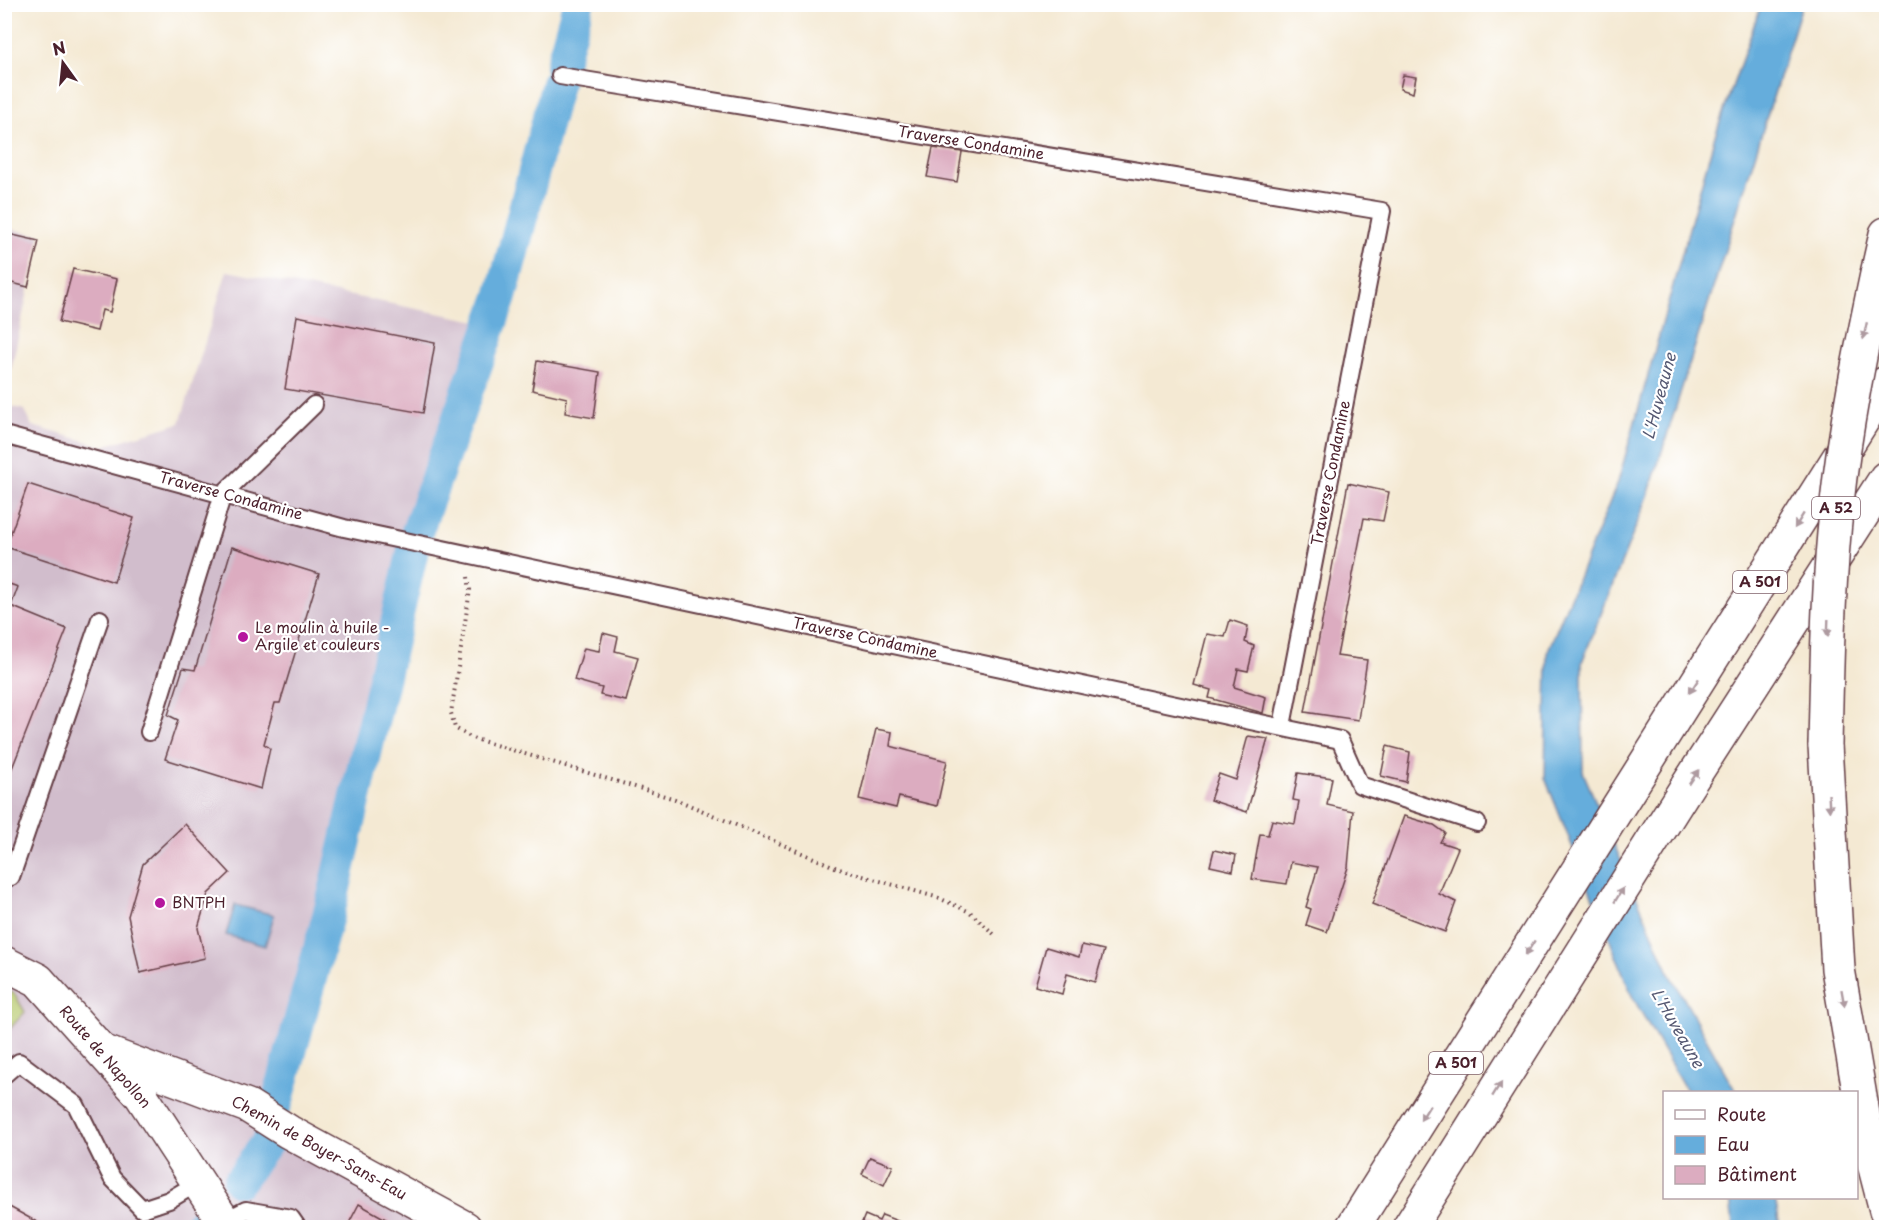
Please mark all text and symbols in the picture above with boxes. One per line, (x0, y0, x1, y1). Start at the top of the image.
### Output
north arrow (33, 33, 93, 93)
text: N (50, 34, 68, 61)
street label: Traverse Condamine (896, 119, 1046, 164)
one-way arrow (1860, 321, 1869, 340)
water label: L'Huveaune (1635, 349, 1681, 442)
street label: Traverse Condamine (1304, 398, 1355, 547)
street label: Traverse Condamine (157, 464, 306, 525)
road number: A 52 (1812, 497, 1860, 519)
one-way arrow (1794, 513, 1805, 529)
road number: A 501 (1733, 571, 1787, 593)
street label: Traverse Condamine (791, 610, 940, 663)
place label: Le moulin à huile - Argile et couleurs (255, 615, 390, 655)
one-way arrow (1823, 619, 1832, 638)
marker: Le moulin à huile - Argile et couleurs (236, 630, 250, 644)
one-way arrow (1689, 678, 1700, 694)
one-way arrow (1688, 768, 1699, 785)
one-way arrow (1824, 794, 1833, 813)
one-way arrow (1613, 887, 1624, 903)
place label: BNTPH (172, 890, 226, 913)
marker: BNTPH (153, 896, 167, 910)
one-way arrow (1524, 940, 1535, 956)
water label: L'Huveaune (1646, 983, 1712, 1073)
one-way arrow (1839, 988, 1848, 1007)
street label: Route de Napollon (55, 999, 158, 1113)
road number: A 501 (1429, 1052, 1483, 1074)
one-way arrow (1491, 1081, 1502, 1097)
street label: Chemin de Boyer-Sans-Eau (228, 1089, 412, 1205)
legend (1663, 1091, 1858, 1199)
text: Route (1717, 1100, 1767, 1127)
one-way arrow (1419, 1104, 1431, 1120)
text: Eau (1717, 1130, 1749, 1157)
text: Bâtiment (1717, 1160, 1797, 1187)

